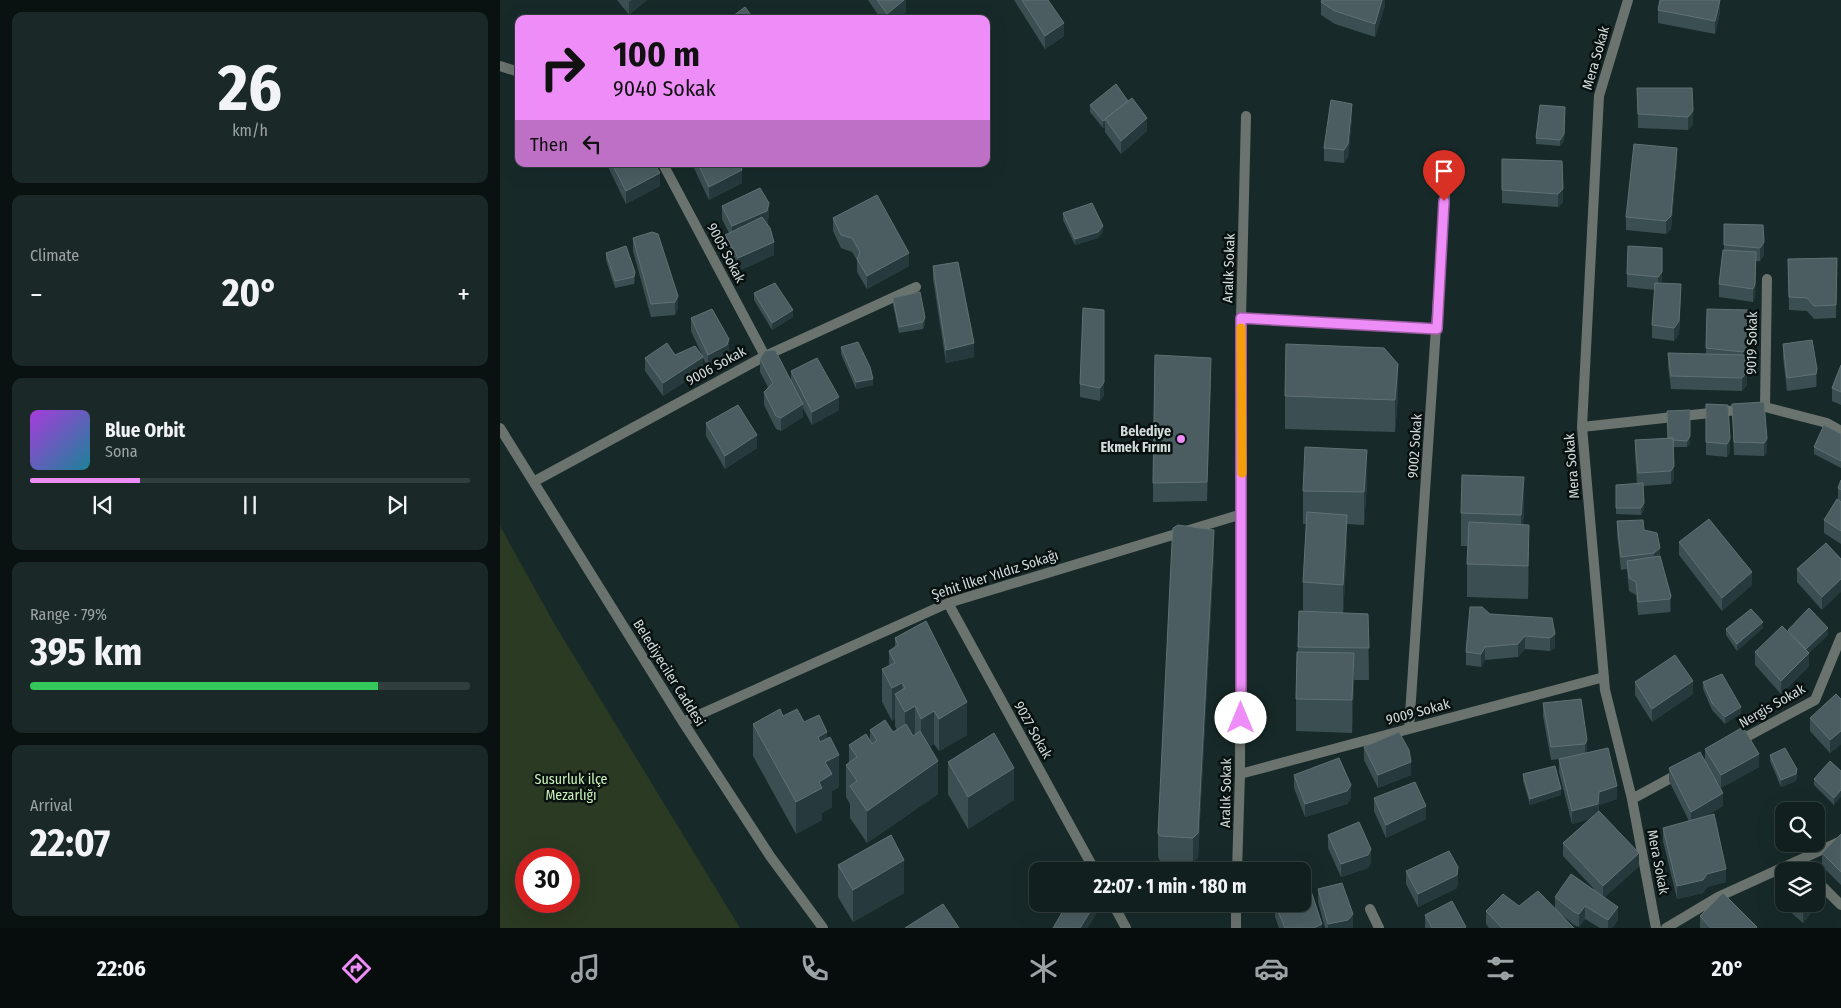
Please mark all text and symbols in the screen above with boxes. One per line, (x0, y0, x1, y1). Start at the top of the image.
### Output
street label: Mera Sokak (1579, 24, 1613, 92)
text: 100 m (613, 33, 700, 75)
icon: right (530, 35, 595, 100)
text: 26 (218, 49, 282, 127)
text: 9040 Sokak (613, 75, 716, 102)
text: km/h (232, 121, 268, 140)
icon: left (578, 130, 606, 158)
text: Then (530, 133, 568, 156)
pin (1423, 150, 1465, 201)
icon: arrive (1430, 157, 1458, 185)
street label: 9005 Sokak (703, 220, 749, 286)
street label: Aralık Sokak (1219, 232, 1239, 303)
text: Climate (30, 246, 79, 265)
text: 20° (222, 270, 278, 316)
text: − (30, 278, 43, 311)
text: + (457, 278, 470, 311)
street label: 9019 Sokak (1743, 311, 1761, 375)
street label: 9006 Sokak (683, 342, 749, 389)
street label: 9002 Sokak (1404, 413, 1426, 479)
text: Blue Orbit (105, 419, 185, 442)
place label: Belediye Ekmek Fırını (1100, 423, 1171, 456)
street label: Mera Sokak (1561, 432, 1583, 499)
marker: Belediye Ekmek Fırını (1175, 433, 1187, 445)
text: Sona (105, 442, 138, 461)
icon: previous (89, 491, 117, 519)
icon: pause (236, 491, 264, 519)
icon: next (383, 491, 411, 519)
street label: Şehit İlker Yıldız Sokağı (929, 546, 1061, 604)
text: Range · 79% (30, 605, 107, 624)
street label: Belediyeciler Caddesi (629, 616, 709, 730)
text: 395 km (30, 629, 142, 675)
street label: Nergis Sokak (1736, 680, 1808, 732)
position arrow (1214, 691, 1266, 743)
street label: 9009 Sokak (1384, 695, 1452, 729)
street label: 9027 Sokak (1010, 698, 1056, 762)
street label: Aralık Sokak (1217, 758, 1235, 828)
park label: Susurluk ilçe Mezarlığı (534, 771, 608, 804)
text: Arrival (30, 796, 72, 815)
map controls (1775, 802, 1825, 912)
button: search (1775, 802, 1825, 852)
text: 22:07 (30, 820, 110, 866)
street label: Mera Sokak (1643, 828, 1673, 896)
speed limit sign: 30 (515, 848, 580, 913)
button: layers (1775, 862, 1825, 912)
text: 22:07 · 1 min · 180 m (1094, 875, 1246, 898)
icon: directions (339, 951, 374, 986)
icon: music (568, 951, 603, 986)
icon: phone (797, 951, 832, 986)
icon: climate (1026, 951, 1061, 986)
icon: car (1254, 951, 1289, 986)
icon: filters (1483, 951, 1518, 986)
text: 22:06 (97, 955, 146, 982)
text: 20° (1712, 955, 1744, 982)

